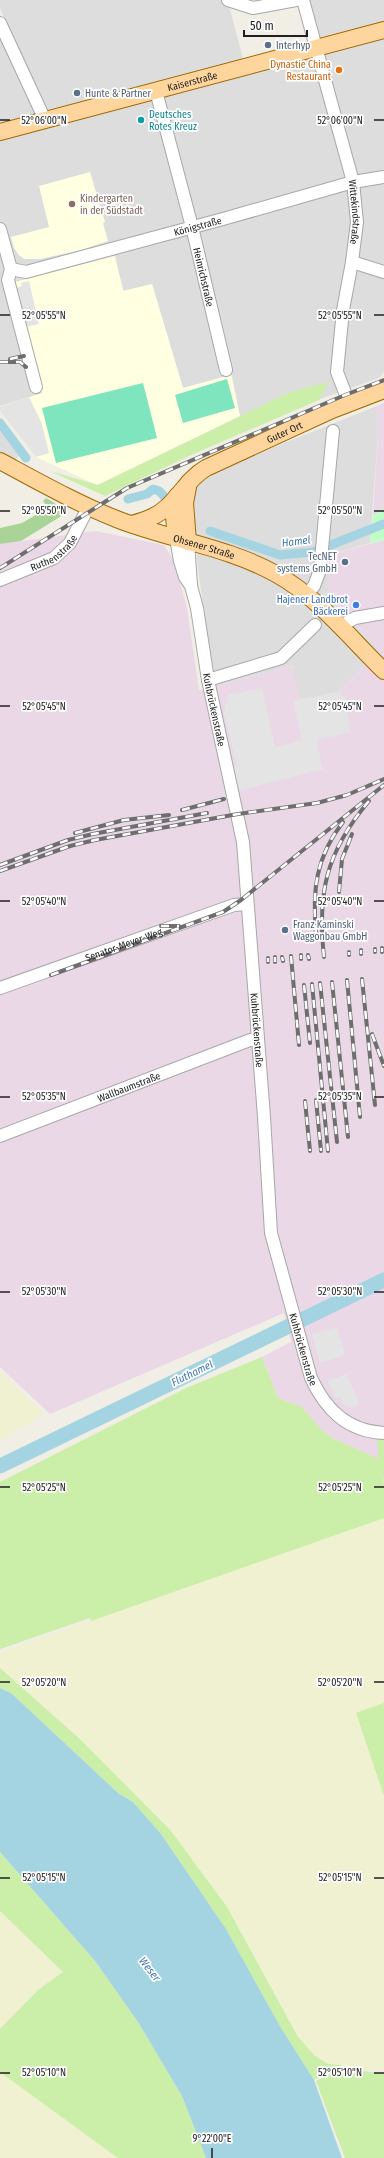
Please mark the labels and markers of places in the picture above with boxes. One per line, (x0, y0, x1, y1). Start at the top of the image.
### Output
marker: Interhyp (263, 40, 273, 50)
place label: Interhyp (276, 40, 310, 52)
place label: Dynastie China Restaurant (270, 59, 332, 83)
marker: Dynastie China Restaurant (334, 65, 344, 75)
marker: Hunte & Partner (72, 88, 82, 98)
place label: Hunte & Partner (85, 88, 152, 100)
place label: Deutsches Rotes Kreuz (149, 109, 197, 133)
marker: Deutsches Rotes Kreuz (136, 115, 146, 125)
place label: Kindergarten in der Südstadt (80, 193, 144, 217)
marker: Kindergarten in der Südstadt (67, 199, 77, 209)
place label: TecNET systems GmbH (277, 551, 337, 575)
marker: TecNET systems GmbH (340, 557, 350, 567)
place label: Hajener Landbrot Bäckerei (277, 594, 349, 618)
marker: Hajener Landbrot Bäckerei (351, 600, 361, 610)
place label: Franz Kaminski Waggonbau GmbH (293, 919, 367, 943)
marker: Franz Kaminski Waggonbau GmbH (280, 925, 290, 935)

